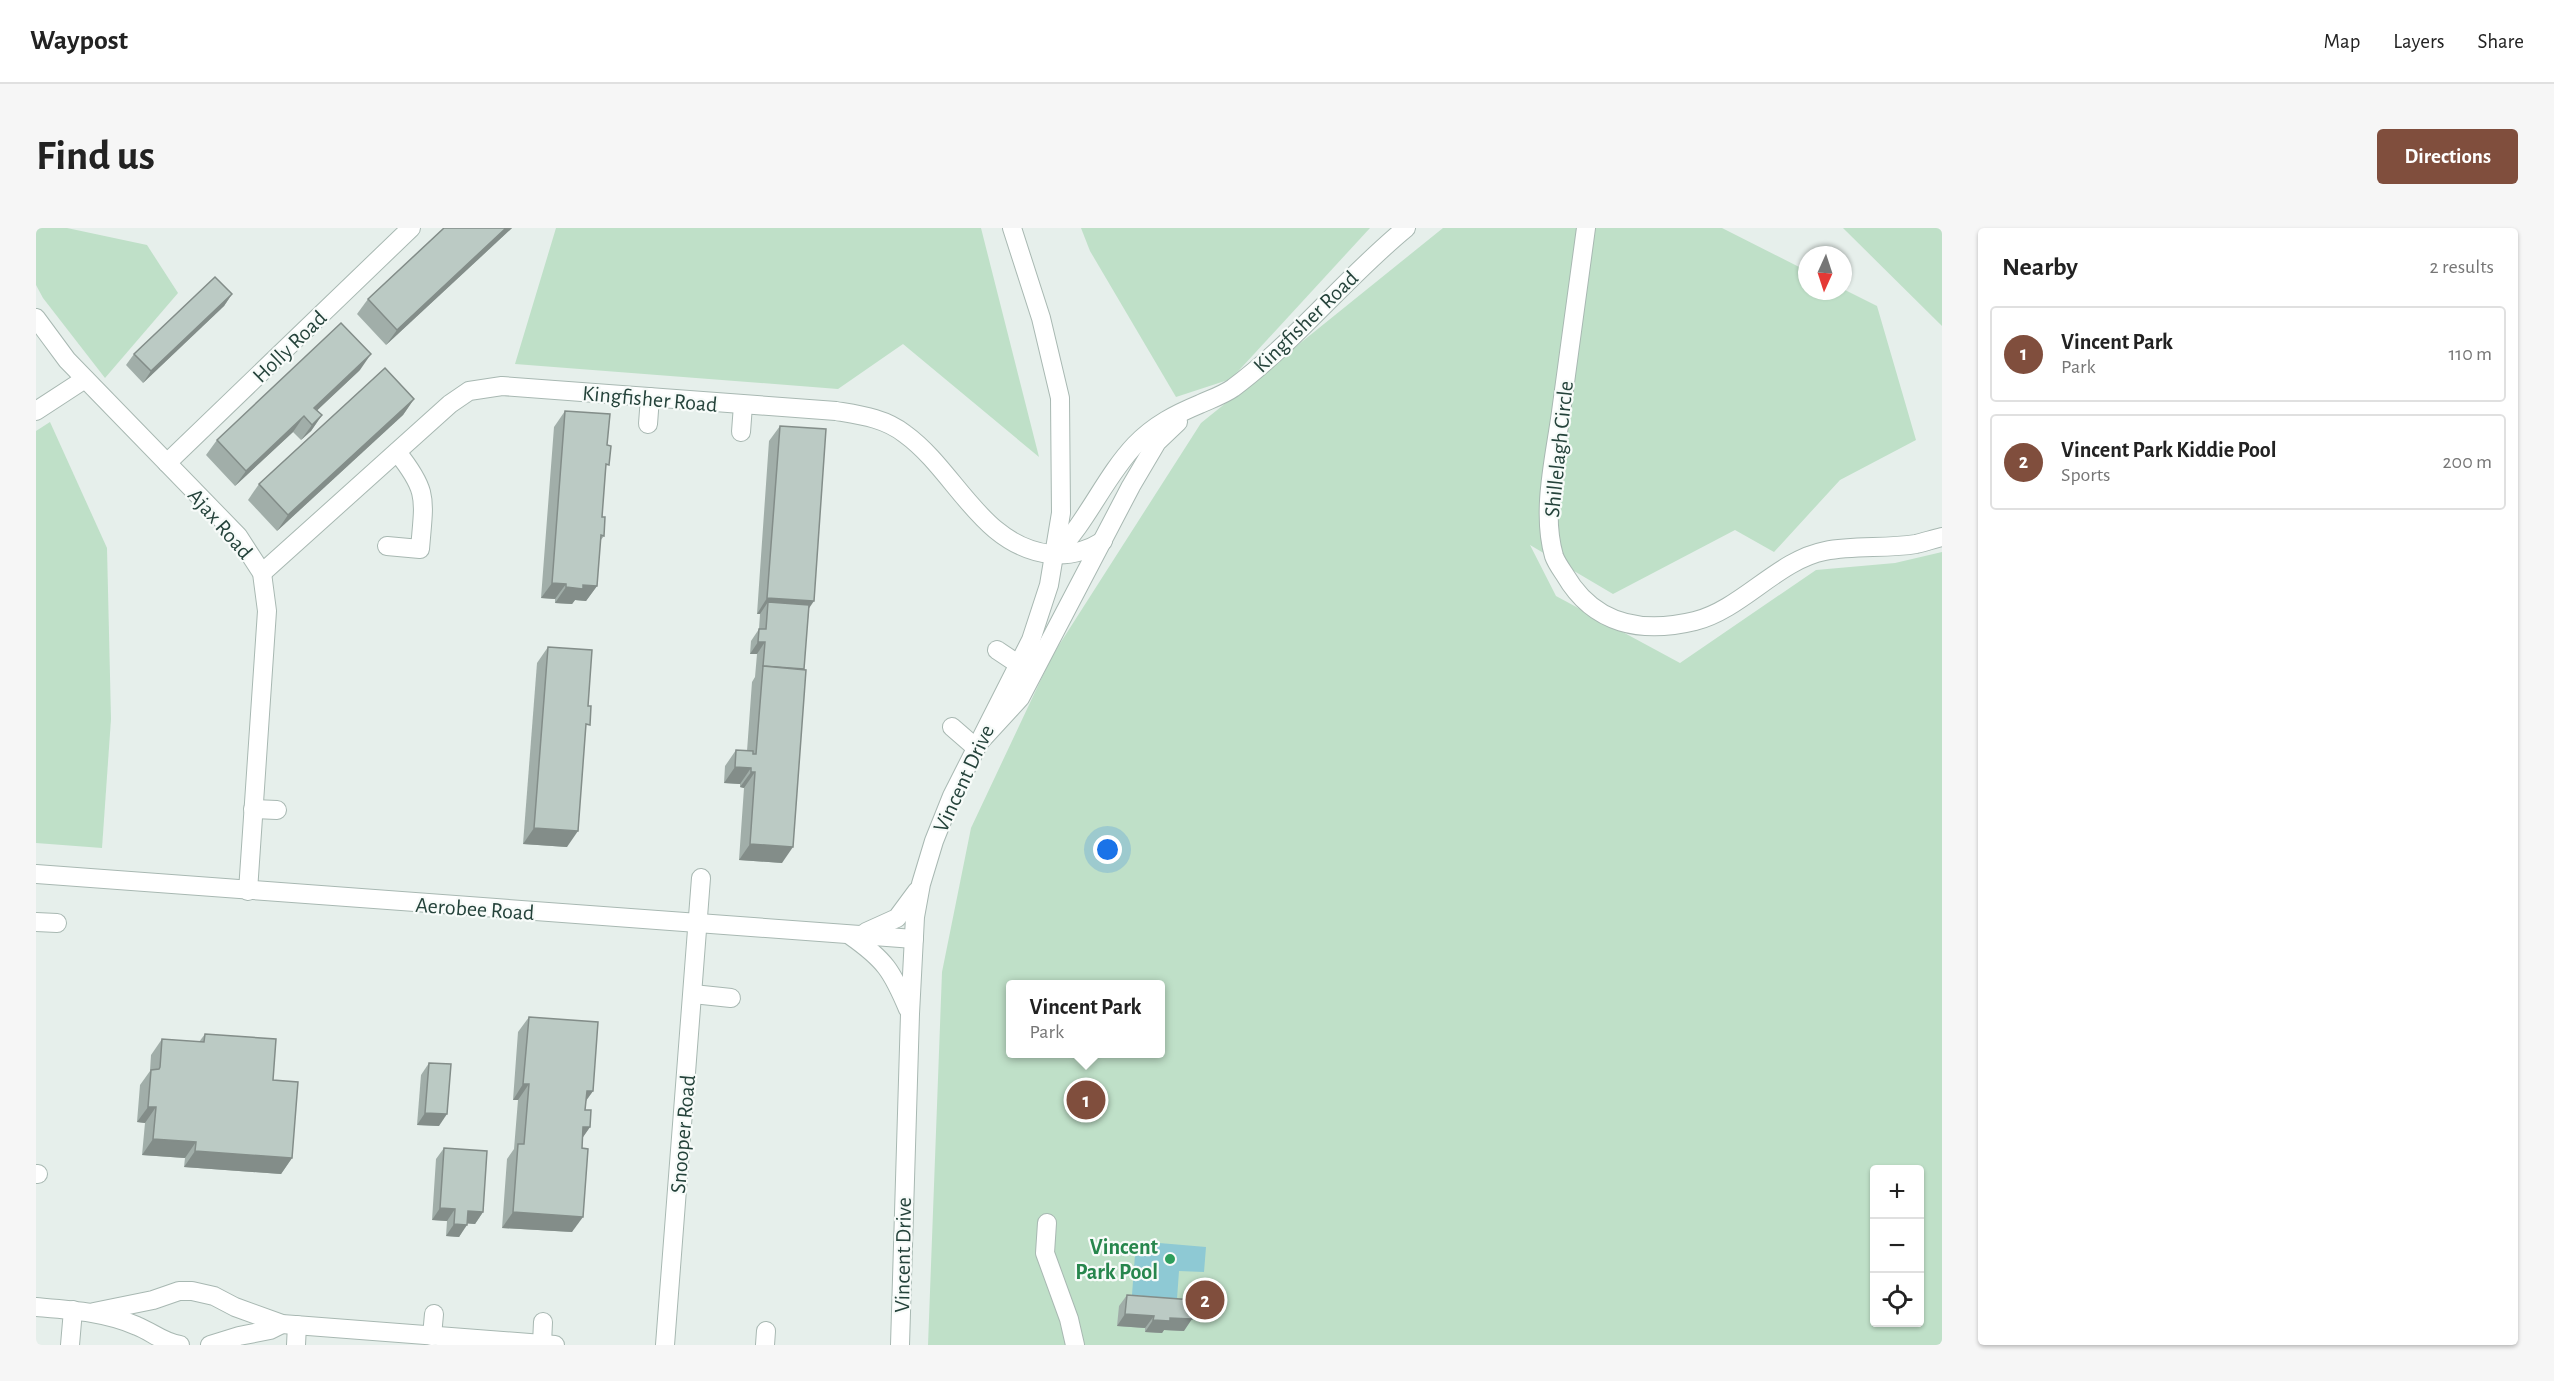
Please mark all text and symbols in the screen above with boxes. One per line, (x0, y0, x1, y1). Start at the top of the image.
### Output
text: Waypost (30, 27, 128, 55)
text: Map (2324, 31, 2360, 52)
text: Layers (2393, 31, 2444, 52)
text: Share (2477, 31, 2524, 52)
button: Directions (2377, 129, 2518, 184)
text: Find us (36, 135, 155, 177)
north arrow (1798, 246, 1852, 300)
text: Nearby (2002, 254, 2078, 280)
text: 2 results (2430, 257, 2494, 277)
street label: Kingfisher Road (1249, 267, 1362, 377)
street label: Holly Road (249, 306, 331, 387)
text: Vincent Park (2061, 331, 2173, 353)
text: 1 (2020, 344, 2027, 364)
text: 110 m (2448, 344, 2492, 364)
text: Park (2061, 357, 2096, 377)
street label: Shillelagh Circle (1541, 380, 1577, 518)
street label: Kingfisher Road (581, 382, 719, 416)
text: Vincent Park Kiddie Pool (2061, 439, 2277, 461)
text: 2 (2019, 452, 2028, 472)
text: 200 m (2442, 452, 2492, 472)
text: Sports (2061, 465, 2110, 485)
street label: Ajax Road (184, 484, 257, 563)
street label: Vincent Drive (930, 721, 998, 835)
your location (1093, 835, 1122, 864)
street label: Aerobee Road (415, 894, 535, 924)
popup (1006, 980, 1165, 1058)
text: Vincent Park (1029, 996, 1142, 1018)
text: Park (1029, 1022, 1064, 1042)
street label: Snooper Road (667, 1074, 699, 1194)
pin: 1 (1066, 1078, 1106, 1122)
map controls (1870, 1165, 1924, 1327)
button: + (1870, 1165, 1924, 1219)
street label: Vincent Drive (891, 1197, 915, 1313)
button: − (1870, 1219, 1924, 1273)
place label: Vincent Park Pool (1075, 1236, 1159, 1283)
marker: Vincent Park Pool (1163, 1252, 1177, 1266)
button: locate (1870, 1273, 1924, 1327)
pin: 2 (1186, 1278, 1224, 1322)

